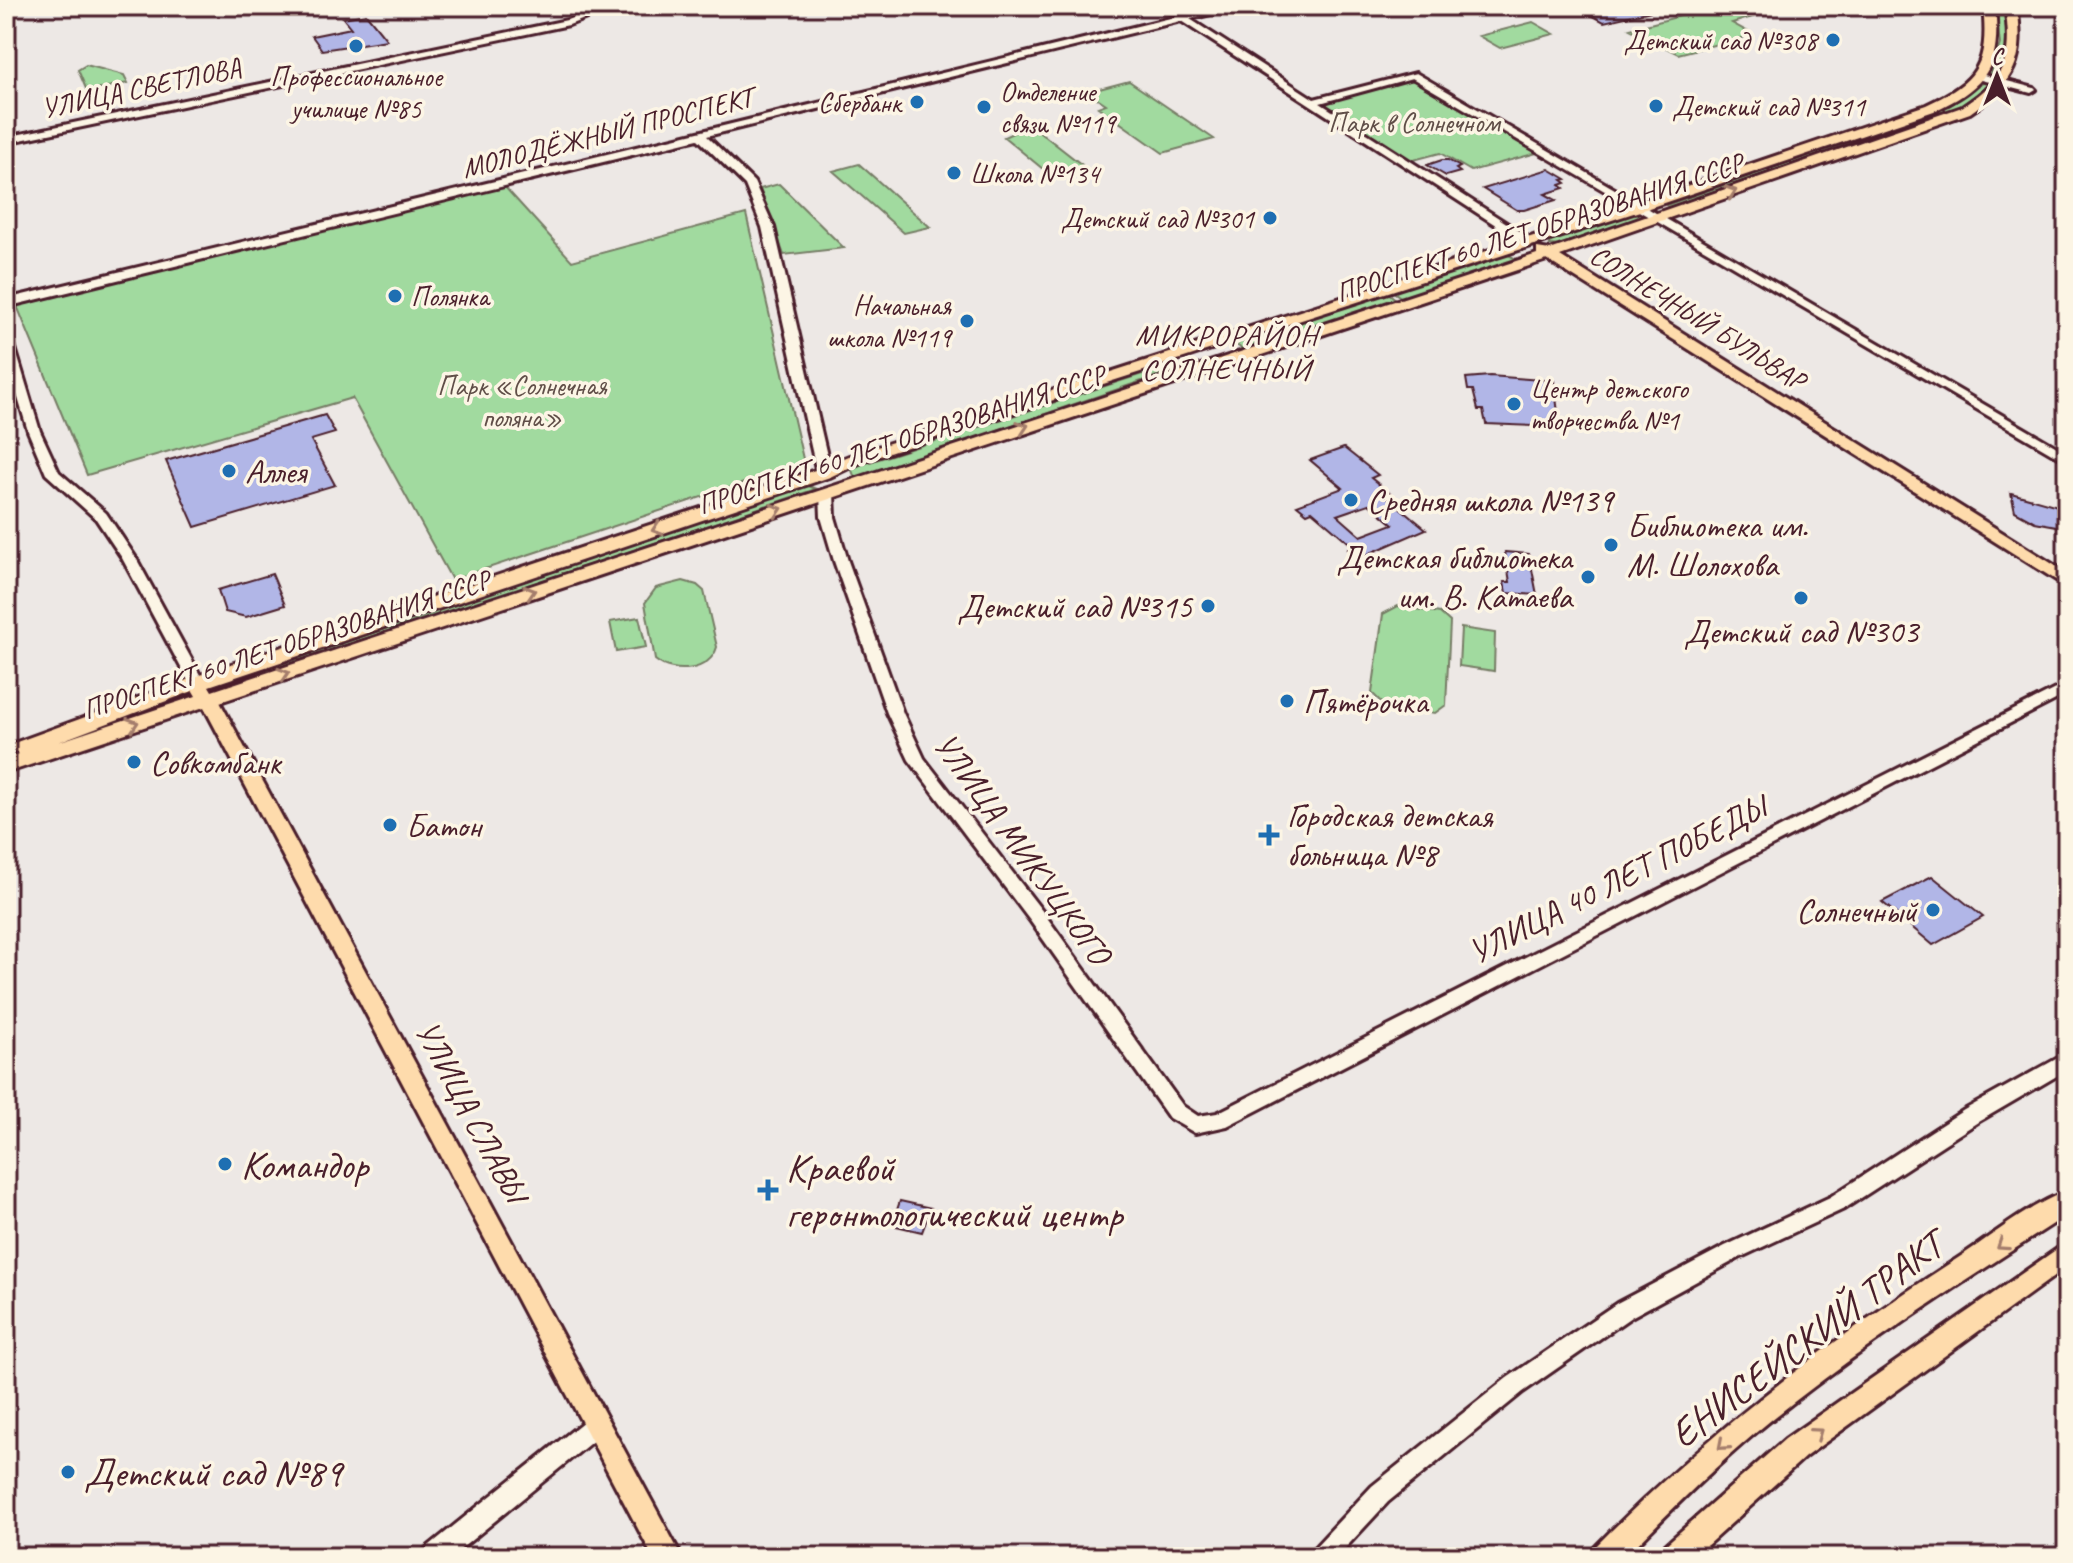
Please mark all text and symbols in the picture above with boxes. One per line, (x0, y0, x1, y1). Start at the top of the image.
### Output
place label: Детский сад №308 (1624, 23, 1819, 58)
marker: Детский сад №308 (1824, 31, 1842, 49)
north arrow (1957, 36, 2037, 116)
marker: Профессиональное училище №85 (347, 37, 365, 55)
text: С (1992, 43, 2006, 71)
street label: УЛИЦА СВЕТЛОВА (38, 49, 245, 126)
place label: Профессиональное училище №85 (270, 59, 444, 126)
place label: Отделение связи №119 (1000, 74, 1118, 141)
street label: МОЛОДЁЖНЫЙ ПРОСПЕКТ (458, 78, 763, 186)
place label: Сбербанк (818, 85, 904, 120)
place label: Детский сад №311 (1672, 89, 1867, 124)
marker: Сбербанк (908, 93, 926, 111)
marker: Детский сад №311 (1647, 97, 1665, 115)
marker: Отделение связи №119 (975, 98, 993, 116)
park label: Парк в Солнечном (1328, 105, 1502, 140)
street label: ПРОСПЕКТ 60 ЛЕТ ОБРАЗОВАНИЯ СССР (1331, 144, 1751, 310)
place label: Школа №134 (970, 156, 1102, 191)
marker: Школа №134 (945, 164, 963, 182)
one-way arrow (1723, 186, 1737, 202)
place label: Детский сад №301 (1061, 201, 1255, 236)
marker: Детский сад №301 (1261, 209, 1279, 227)
street label: СОЛНЕЧНЫЙ БУЛЬВАР (1584, 237, 1815, 400)
place label: Полянка (411, 279, 491, 314)
marker: Полянка (386, 287, 404, 305)
place label: Начальная школа №119 (827, 288, 953, 355)
marker: Начальная школа №119 (958, 312, 976, 330)
district label: МИКРОРАЙОН СОЛНЕЧНЫЙ (1135, 316, 1322, 388)
street label: ПРОСПЕКТ 60 ЛЕТ ОБРАЗОВАНИЯ СССР (693, 356, 1113, 522)
park label: Парк «Солнечная поляна» (437, 368, 608, 435)
place label: Центр детского творчества №1 (1530, 371, 1690, 438)
marker: Центр детского творчества №1 (1505, 395, 1523, 413)
one-way arrow (1016, 421, 1030, 437)
place label: Аллея (245, 450, 308, 493)
marker: Аллея (220, 462, 238, 480)
place label: Средняя школа №139 (1367, 479, 1616, 522)
marker: Средняя школа №139 (1342, 491, 1360, 509)
one-way arrow (769, 503, 783, 519)
place label: Библиотека им. М. Шолохова (1627, 504, 1808, 586)
one-way arrow (651, 519, 665, 535)
place label: Детская библиотека им. В. Катаева (1337, 536, 1574, 618)
marker: Библиотека им. М. Шолохова (1602, 536, 1620, 554)
street label: ПРОСПЕКТ 60 ЛЕТ ОБРАЗОВАНИЯ СССР (78, 561, 498, 727)
marker: Детская библиотека им. В. Катаева (1579, 568, 1597, 586)
one-way arrow (523, 585, 536, 601)
place label: Детский сад №315 (957, 585, 1194, 628)
marker: Детский сад №303 (1792, 589, 1810, 607)
marker: Детский сад №315 (1199, 597, 1217, 615)
place label: Детский сад №303 (1684, 610, 1921, 653)
one-way arrow (276, 668, 290, 684)
place label: Пятёрочка (1303, 680, 1430, 723)
marker: Пятёрочка (1278, 692, 1296, 710)
one-way arrow (126, 718, 140, 734)
street label: УЛИЦА МИКУЦКОГО (924, 724, 1123, 976)
place label: Совкомбанк (150, 741, 283, 784)
marker: Совкомбанк (125, 753, 143, 771)
street label: УЛИЦА 40 ЛЕТ ПОБЕДЫ (1461, 783, 1778, 973)
place label: Городская детская больница №8 (1287, 794, 1494, 876)
place label: Батон (406, 804, 483, 847)
marker: Батон (381, 816, 399, 834)
marker: Городская детская больница №8 (1258, 824, 1280, 846)
place label: Солнечный (1796, 889, 1919, 932)
marker: Солнечный (1924, 901, 1942, 919)
street label: УЛИЦА СЛАВЫ (406, 1013, 540, 1214)
place label: Командор (241, 1140, 370, 1190)
place label: Краевой геронтологический центр (786, 1143, 1125, 1239)
marker: Командор (216, 1155, 234, 1173)
marker: Краевой геронтологический центр (757, 1179, 779, 1201)
street label: ЕНИСЕЙСКИЙ ТРАКТ (1660, 1216, 1959, 1459)
one-way arrow (1996, 1235, 2011, 1250)
one-way arrow (1808, 1428, 1823, 1442)
one-way arrow (1717, 1436, 1732, 1450)
place label: Детский сад №89 (84, 1448, 345, 1498)
marker: Детский сад №89 (59, 1463, 77, 1481)

